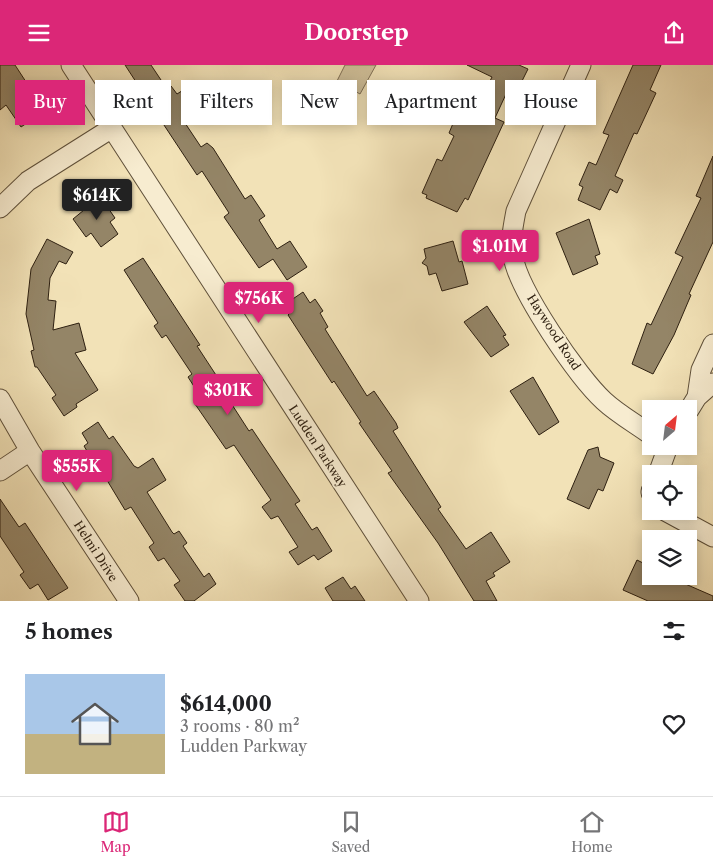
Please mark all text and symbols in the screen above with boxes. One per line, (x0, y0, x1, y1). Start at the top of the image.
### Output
icon: menu (25, 19, 53, 47)
text: Doorstep (304, 19, 409, 46)
icon: share (660, 19, 688, 47)
chip: Buy (15, 80, 85, 125)
chip: Rent (95, 80, 171, 125)
chip: Filters (181, 80, 272, 125)
chip: New (282, 80, 357, 125)
chip: Apartment (367, 80, 495, 125)
chip: House (505, 80, 596, 125)
pin: $614K (62, 179, 132, 221)
text: $614K (73, 185, 121, 205)
pin: $1.01M (459, 229, 541, 272)
text: $1.01M (473, 236, 527, 256)
pin: $756K (224, 281, 294, 324)
text: $756K (235, 288, 283, 308)
street label: Haywood Road (524, 291, 584, 373)
pin: $301K (193, 373, 263, 416)
text: $301K (204, 380, 252, 400)
north arrow (642, 400, 698, 455)
map controls (642, 400, 697, 585)
street label: Ludden Parkway (286, 402, 350, 490)
pin: $555K (42, 449, 112, 492)
text: $555K (53, 456, 101, 476)
button: locate (642, 465, 697, 520)
street label: Helmi Drive (71, 518, 121, 584)
button: layers (642, 530, 697, 585)
icon: filters (660, 617, 688, 645)
text: 5 homes (25, 619, 113, 644)
text: $614,000 (180, 691, 272, 716)
icon: home (65, 694, 125, 754)
icon: heart (660, 710, 688, 738)
text: 3 rooms · 80 m² (180, 716, 299, 736)
text: Ludden Parkway (180, 736, 307, 756)
tab: Map (100, 808, 131, 856)
tab: Saved (332, 808, 370, 856)
tab: Home (571, 808, 612, 856)

